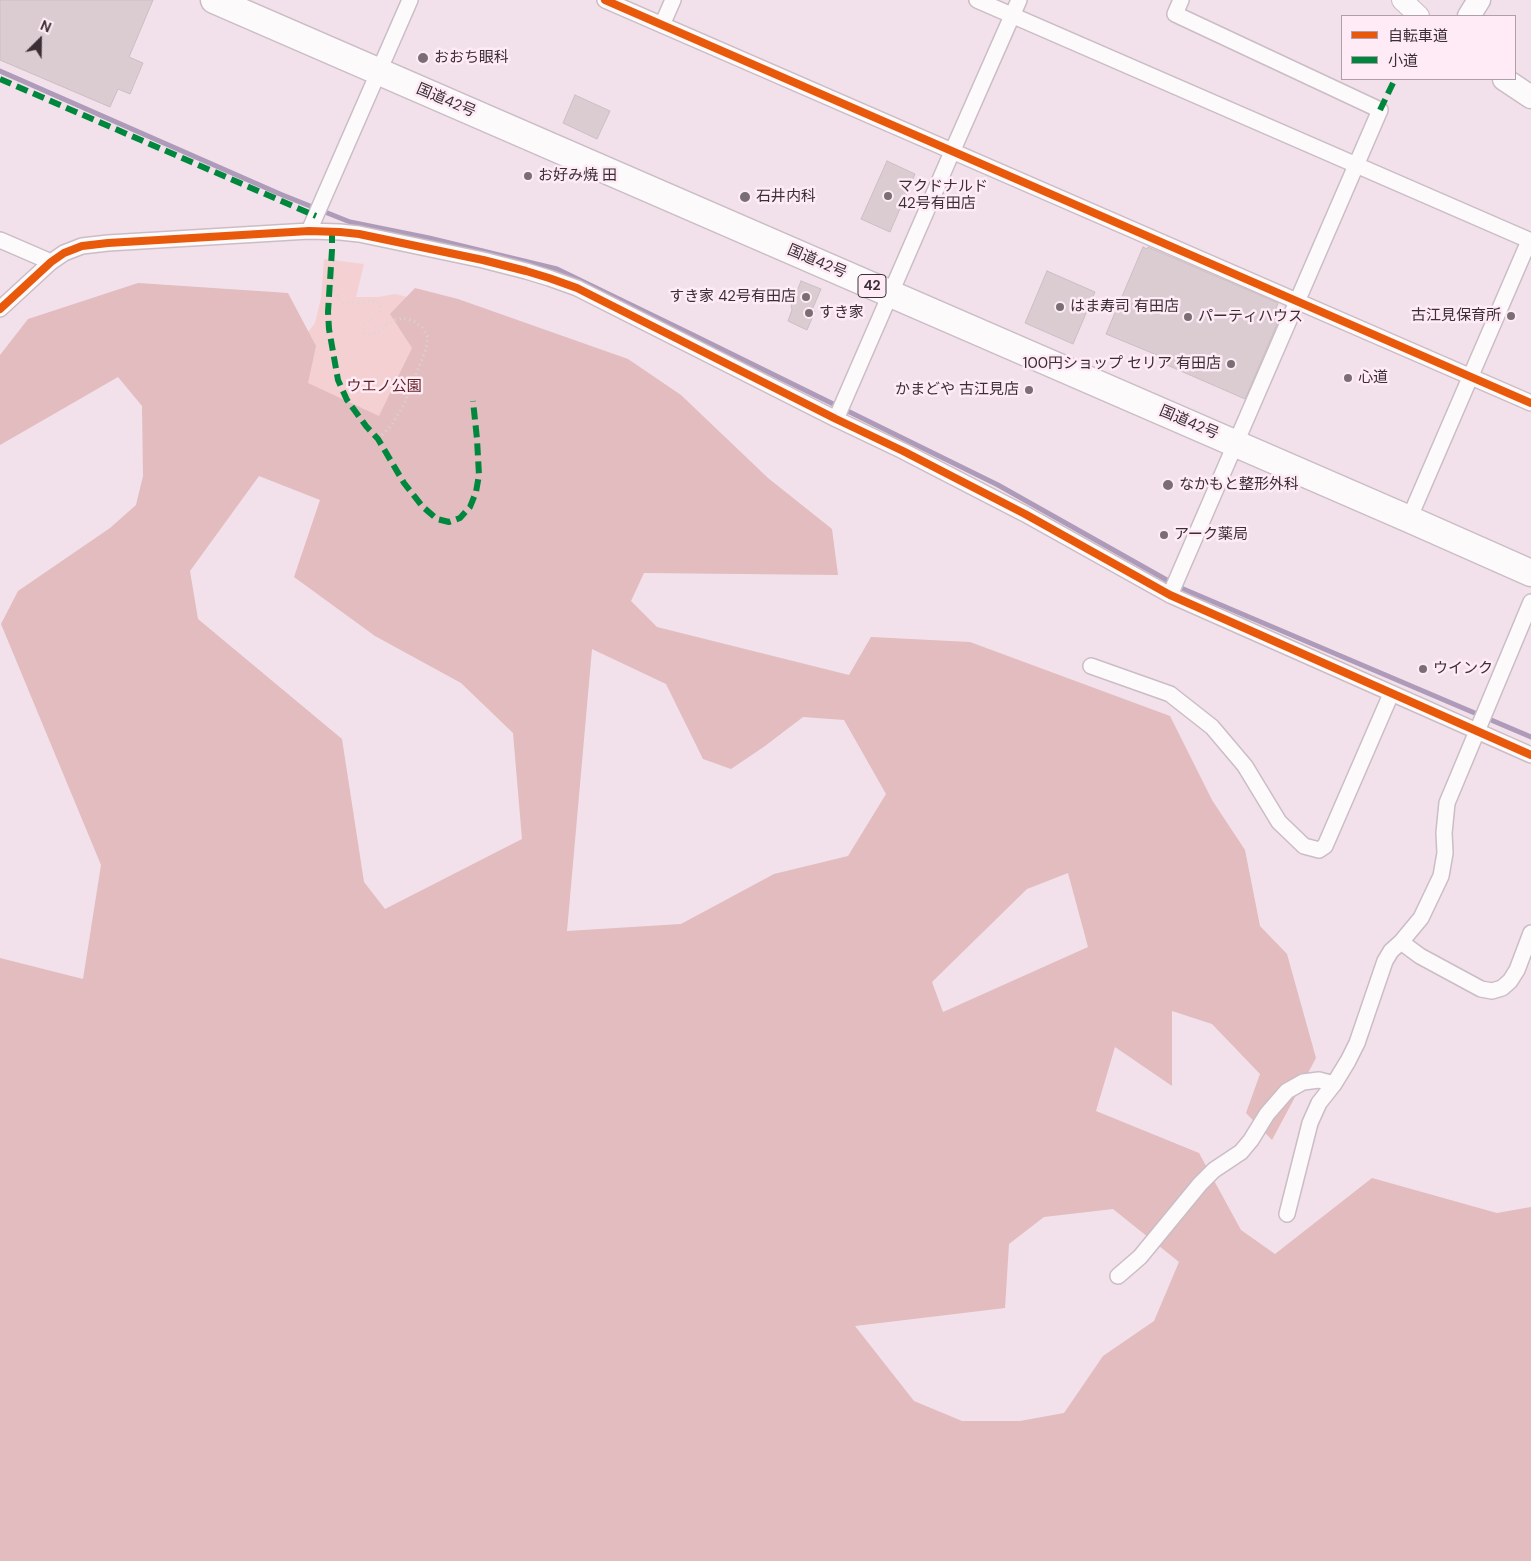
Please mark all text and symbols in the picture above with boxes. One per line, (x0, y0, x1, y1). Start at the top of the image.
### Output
north arrow (15, 15, 65, 65)
legend (1341, 15, 1516, 80)
text: N (38, 16, 54, 36)
text: 自転車道 (1388, 26, 1448, 46)
place label: おおち眼科 (434, 49, 509, 67)
marker: おおち眼科 (416, 51, 430, 65)
text: 小道 (1388, 51, 1418, 71)
street label: 国道42号 (414, 80, 478, 122)
place label: お好み焼 田 (538, 167, 617, 185)
marker: お好み焼 田 (522, 170, 534, 182)
place label: マクドナルド 42号有田店 (898, 178, 988, 213)
place label: 石井内科 (756, 188, 816, 206)
marker: 石井内科 (738, 190, 752, 204)
marker: マクドナルド 42号有田店 (882, 190, 894, 202)
street label: 国道42号 (785, 241, 849, 283)
road number: 42 (858, 274, 886, 298)
place label: すき家 42号有田店 (669, 288, 796, 306)
marker: すき家 42号有田店 (800, 291, 812, 303)
place label: はま寿司 有田店 (1070, 298, 1179, 316)
marker: はま寿司 有田店 (1054, 301, 1066, 313)
place label: すき家 (819, 304, 864, 322)
marker: すき家 (803, 307, 815, 319)
place label: 古江見保育所 (1411, 307, 1501, 325)
place label: パーティハウス (1198, 308, 1303, 326)
marker: 古江見保育所 (1505, 310, 1517, 322)
marker: パーティハウス (1182, 311, 1194, 323)
place label: 100円ショップ セリア 有田店 (1023, 355, 1221, 373)
marker: 100円ショップ セリア 有田店 (1225, 358, 1237, 370)
place label: 心道 (1358, 369, 1388, 387)
marker: 心道 (1342, 372, 1354, 384)
park label: ウエノ公園 (347, 378, 421, 396)
place label: かまどや 古江見店 (895, 381, 1019, 399)
marker: かまどや 古江見店 (1023, 384, 1035, 396)
street label: 国道42号 (1157, 402, 1221, 444)
place label: なかもと整形外科 (1179, 476, 1299, 494)
marker: なかもと整形外科 (1161, 478, 1175, 492)
place label: アーク薬局 (1174, 526, 1248, 544)
marker: アーク薬局 (1158, 529, 1170, 541)
place label: ウインク (1433, 660, 1493, 678)
marker: ウインク (1417, 663, 1429, 675)

